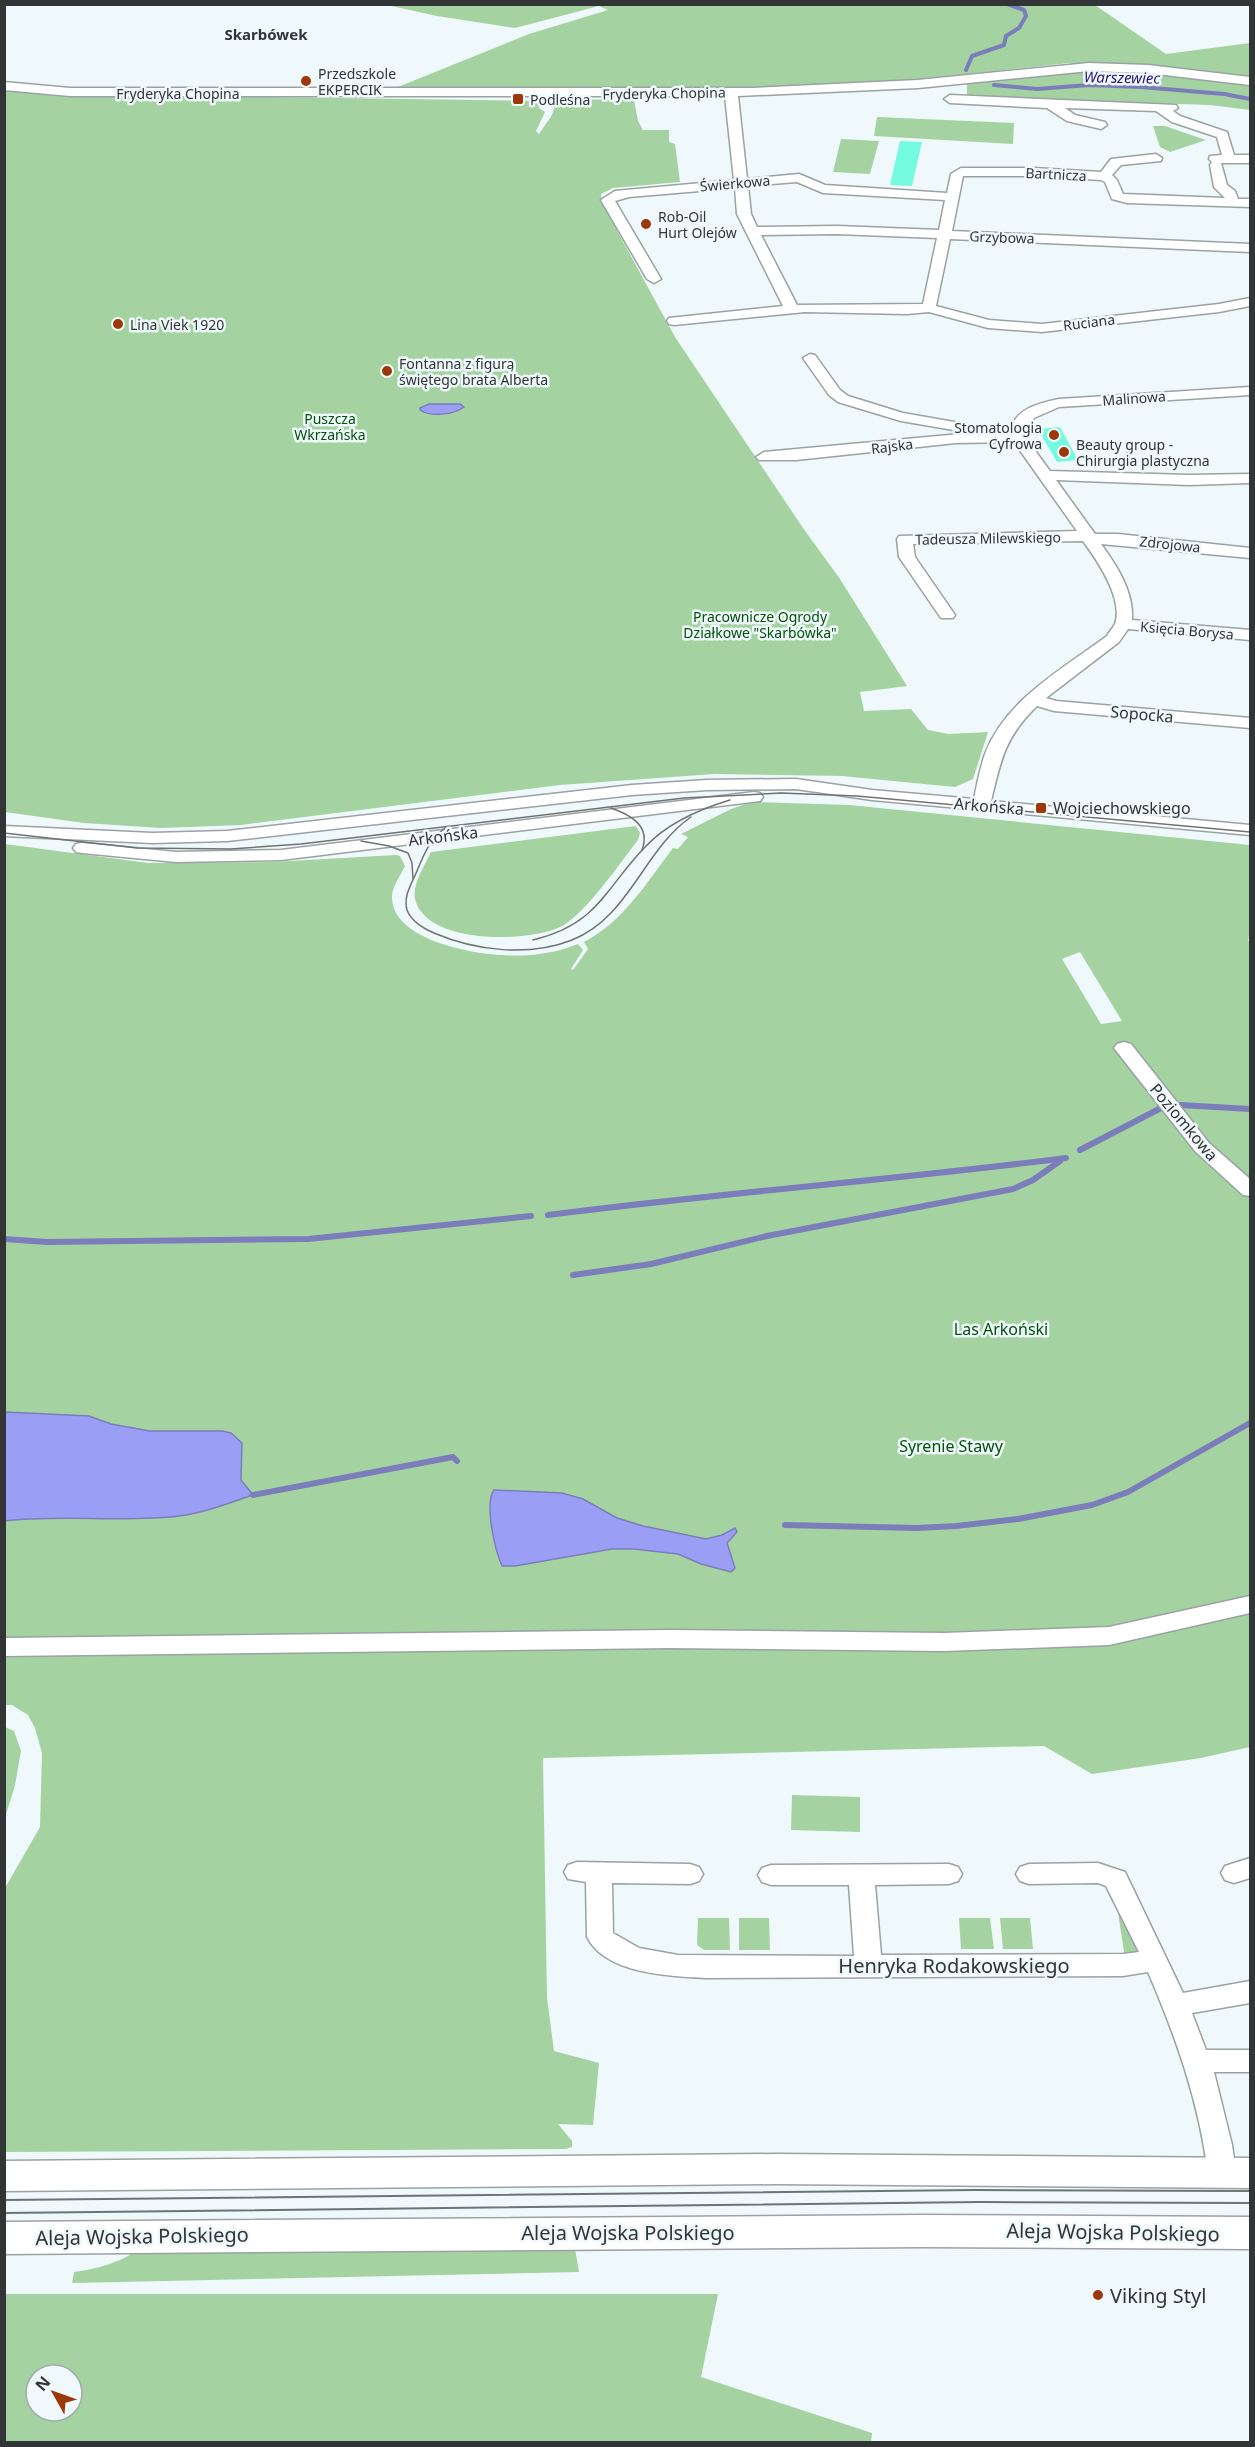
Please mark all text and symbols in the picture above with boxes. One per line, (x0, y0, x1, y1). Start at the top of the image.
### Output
district label: Skarbówek (225, 24, 308, 44)
place label: Przedszkole EKPERCIK (318, 64, 396, 99)
water label: Warszewiec (1084, 66, 1161, 88)
marker: Przedszkole EKPERCIK (299, 74, 313, 88)
street label: Fryderyka Chopina (602, 82, 726, 104)
street label: Fryderyka Chopina (116, 84, 240, 103)
place label: Podleśna (530, 90, 590, 109)
marker: Podleśna (511, 92, 525, 106)
street label: Bartnicza (1025, 163, 1087, 185)
street label: Świerkowa (699, 170, 771, 196)
place label: Rob-Oil Hurt Olejów (658, 207, 737, 242)
marker: Rob-Oil Hurt Olejów (639, 217, 653, 231)
street label: Grzybowa (969, 226, 1035, 248)
street label: Ruciana (1062, 309, 1116, 335)
place label: Lina Viek 1920 (130, 315, 224, 334)
marker: Lina Viek 1920 (111, 317, 125, 331)
place label: Fontanna z figurą świętego brata Alberta (399, 354, 548, 389)
marker: Fontanna z figurą świętego brata Alberta (380, 364, 394, 378)
street label: Malinowa (1102, 386, 1166, 410)
park label: Puszcza Wkrzańska (294, 409, 366, 444)
place label: Stomatologia Cyfrowa (954, 418, 1042, 453)
marker: Stomatologia Cyfrowa (1047, 428, 1061, 442)
street label: Rajska (870, 434, 914, 458)
place label: Beauty group - Chirurgia plastyczna (1076, 435, 1210, 470)
marker: Beauty group - Chirurgia plastyczna (1057, 445, 1071, 459)
street label: Tadeusza Milewskiego (915, 527, 1061, 549)
street label: Zdrojowa (1139, 531, 1201, 557)
park label: Pracownicze Ogrody Działkowe "Skarbówka" (683, 607, 837, 642)
street label: Księcia Borysa (1139, 616, 1235, 644)
street label: Sopocka (1110, 700, 1174, 728)
street label: Arkońska (953, 792, 1025, 820)
place label: Wojciechowskiego (1053, 797, 1191, 819)
marker: Wojciechowskiego (1034, 801, 1048, 815)
street label: Arkońska (407, 821, 479, 851)
street label: Poziomkowa (1145, 1079, 1223, 1165)
park label: Las Arkoński (954, 1318, 1048, 1340)
park label: Syrenie Stawy (899, 1435, 1004, 1457)
street label: Henryka Rodakowskiego (838, 1952, 1070, 1979)
street label: Aleja Wojska Polskiego (1006, 2217, 1220, 2247)
street label: Aleja Wojska Polskiego (521, 2219, 735, 2246)
street label: Aleja Wojska Polskiego (35, 2221, 249, 2251)
place label: Viking Styl (1110, 2282, 1206, 2309)
marker: Viking Styl (1091, 2288, 1105, 2302)
north arrow (24, 2363, 84, 2423)
text: N (30, 2371, 55, 2395)

